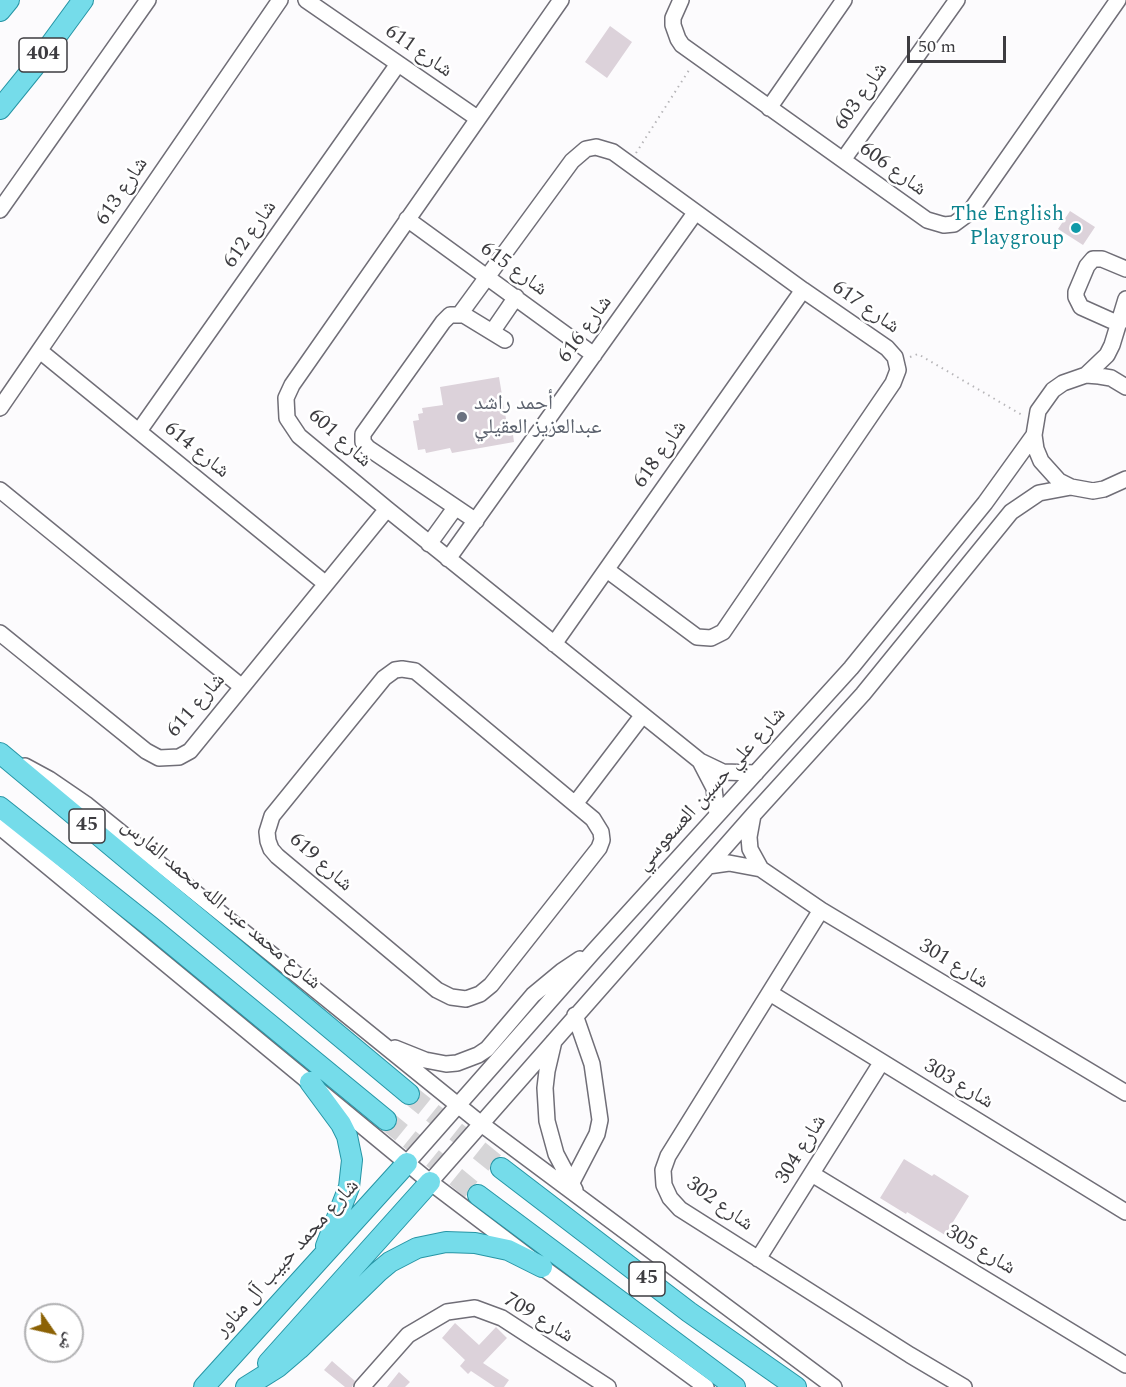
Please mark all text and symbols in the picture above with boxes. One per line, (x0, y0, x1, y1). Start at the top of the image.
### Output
street label: شارع 611 (379, 20, 457, 84)
scale bar (910, 24, 1009, 62)
text: 50 m (918, 33, 956, 60)
road number: 404 (19, 38, 67, 72)
street label: شارع 603 (830, 58, 894, 136)
street label: شارع 606 (854, 137, 930, 203)
street label: شارع 613 (91, 153, 155, 231)
street label: شارع 612 (219, 196, 283, 274)
place label: The English Playgroup (951, 203, 1064, 253)
marker: The English Playgroup (1069, 221, 1083, 235)
street label: شارع 615 (475, 237, 551, 303)
street label: شارع 617 (826, 276, 904, 340)
street label: شارع 616 (553, 292, 619, 368)
place label: أحمد راشد عبدالعزيز العقيلي (474, 392, 602, 442)
street label: شارع 601 (302, 404, 376, 474)
marker: أحمد راشد عبدالعزيز العقيلي (455, 410, 469, 424)
street label: شارع 618 (629, 416, 693, 494)
street label: شارع 614 (158, 417, 234, 485)
street label: شارع 611 (162, 669, 232, 743)
street label: شارع علي حسين العسعوسي (632, 703, 792, 877)
road number: 45 (69, 809, 105, 843)
street label: شارع محمد عبد الله محمد الفارس (115, 814, 325, 996)
street label: شارع 619 (283, 828, 357, 898)
street label: شارع 301 (914, 934, 992, 996)
street label: شارع 303 (919, 1054, 997, 1116)
street label: شارع 304 (771, 1111, 833, 1189)
street label: شارع 302 (681, 1172, 757, 1238)
street label: شارع محمد حبيب آل مناور (210, 1175, 366, 1343)
street label: شارع 305 (941, 1220, 1019, 1282)
road number: 45 (629, 1262, 665, 1296)
street label: شارع 709 (499, 1288, 577, 1350)
north arrow (24, 1303, 84, 1363)
text: ش (53, 1328, 82, 1356)

